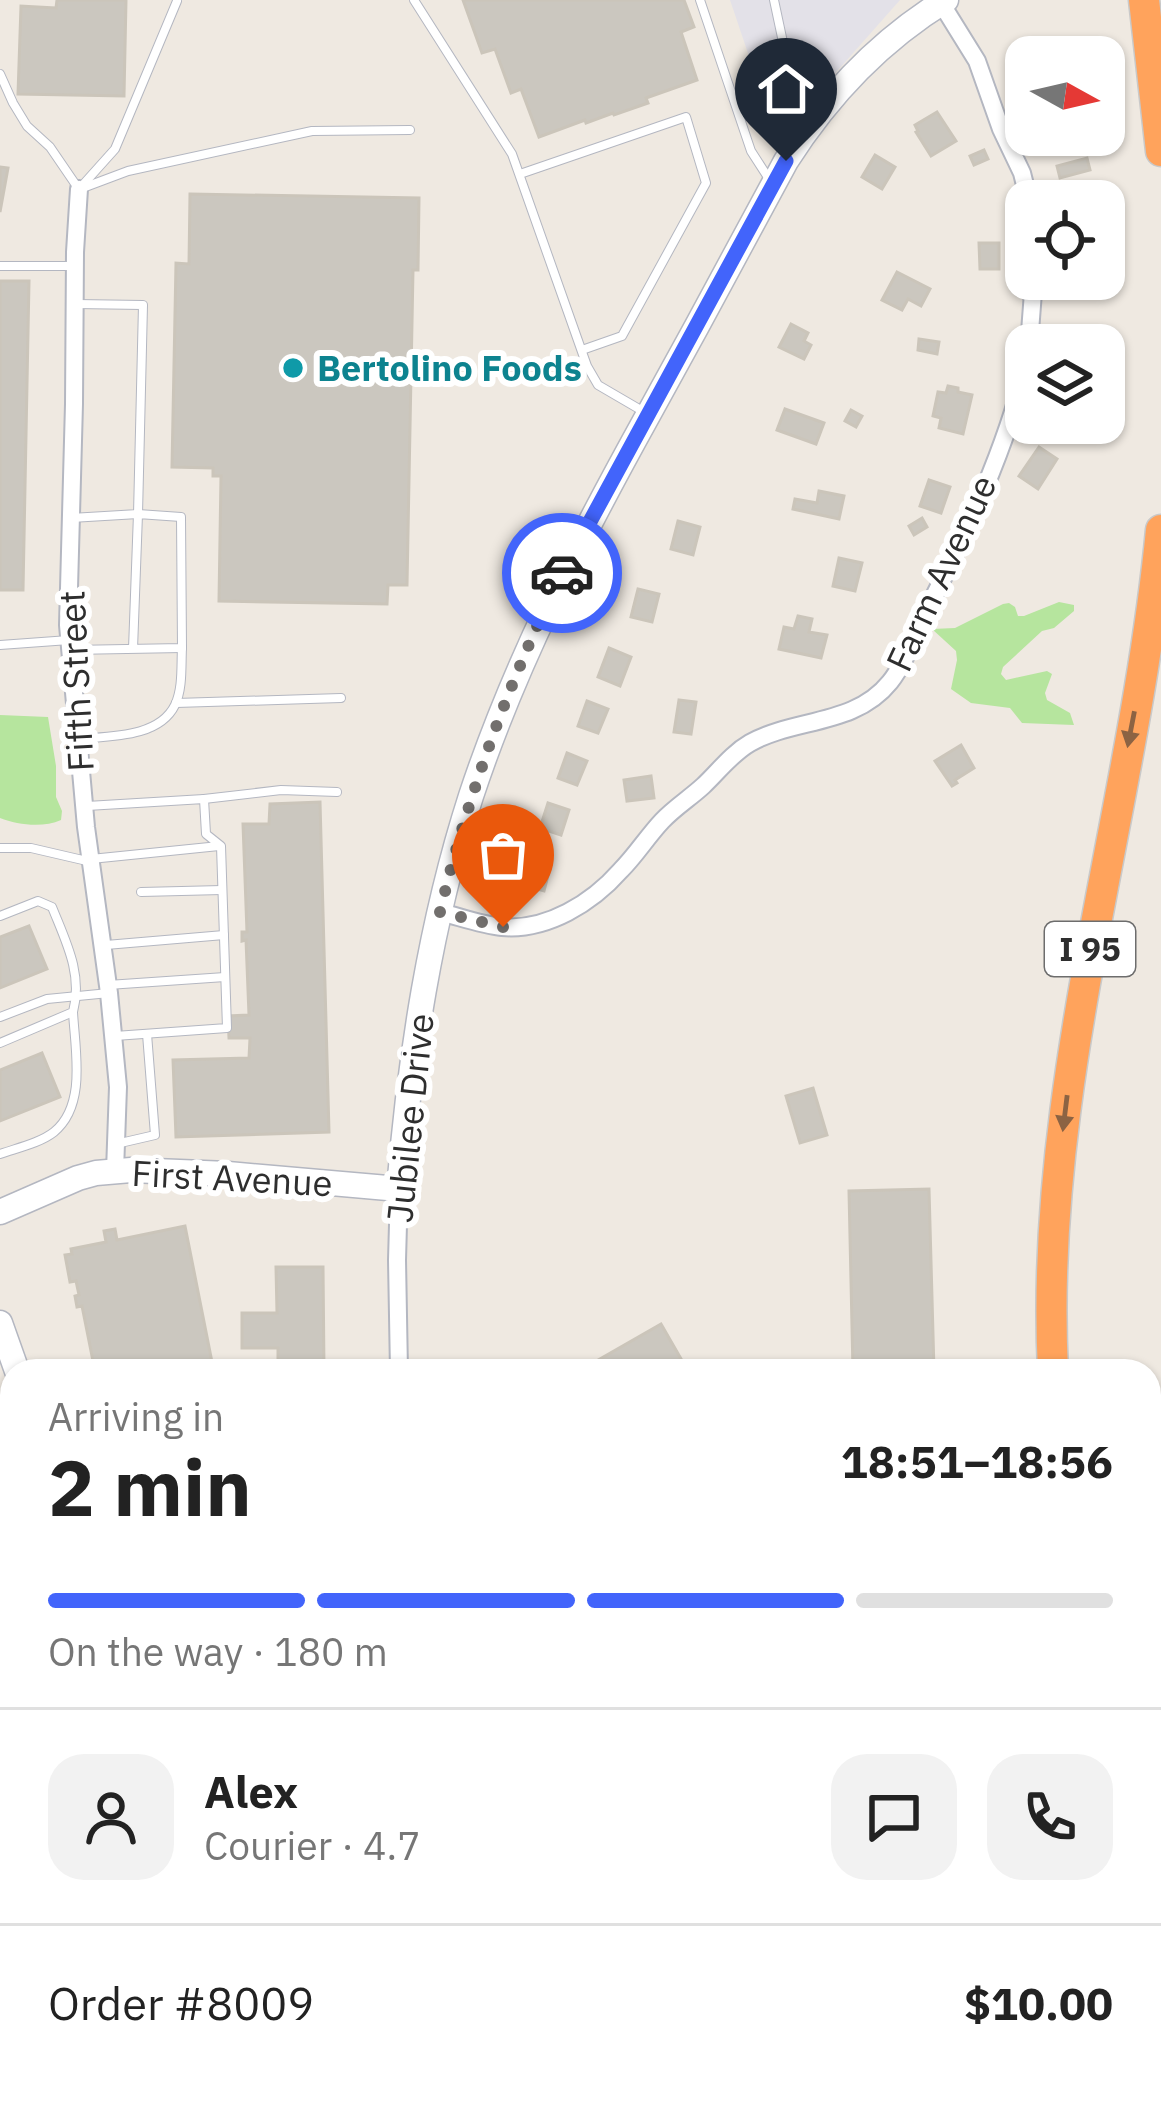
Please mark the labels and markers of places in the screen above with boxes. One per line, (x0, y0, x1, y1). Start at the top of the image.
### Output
pin (735, 38, 837, 161)
place label: Bertolino Foods (317, 344, 582, 391)
marker: Bertolino Foods (280, 355, 306, 381)
pin (452, 804, 554, 927)

